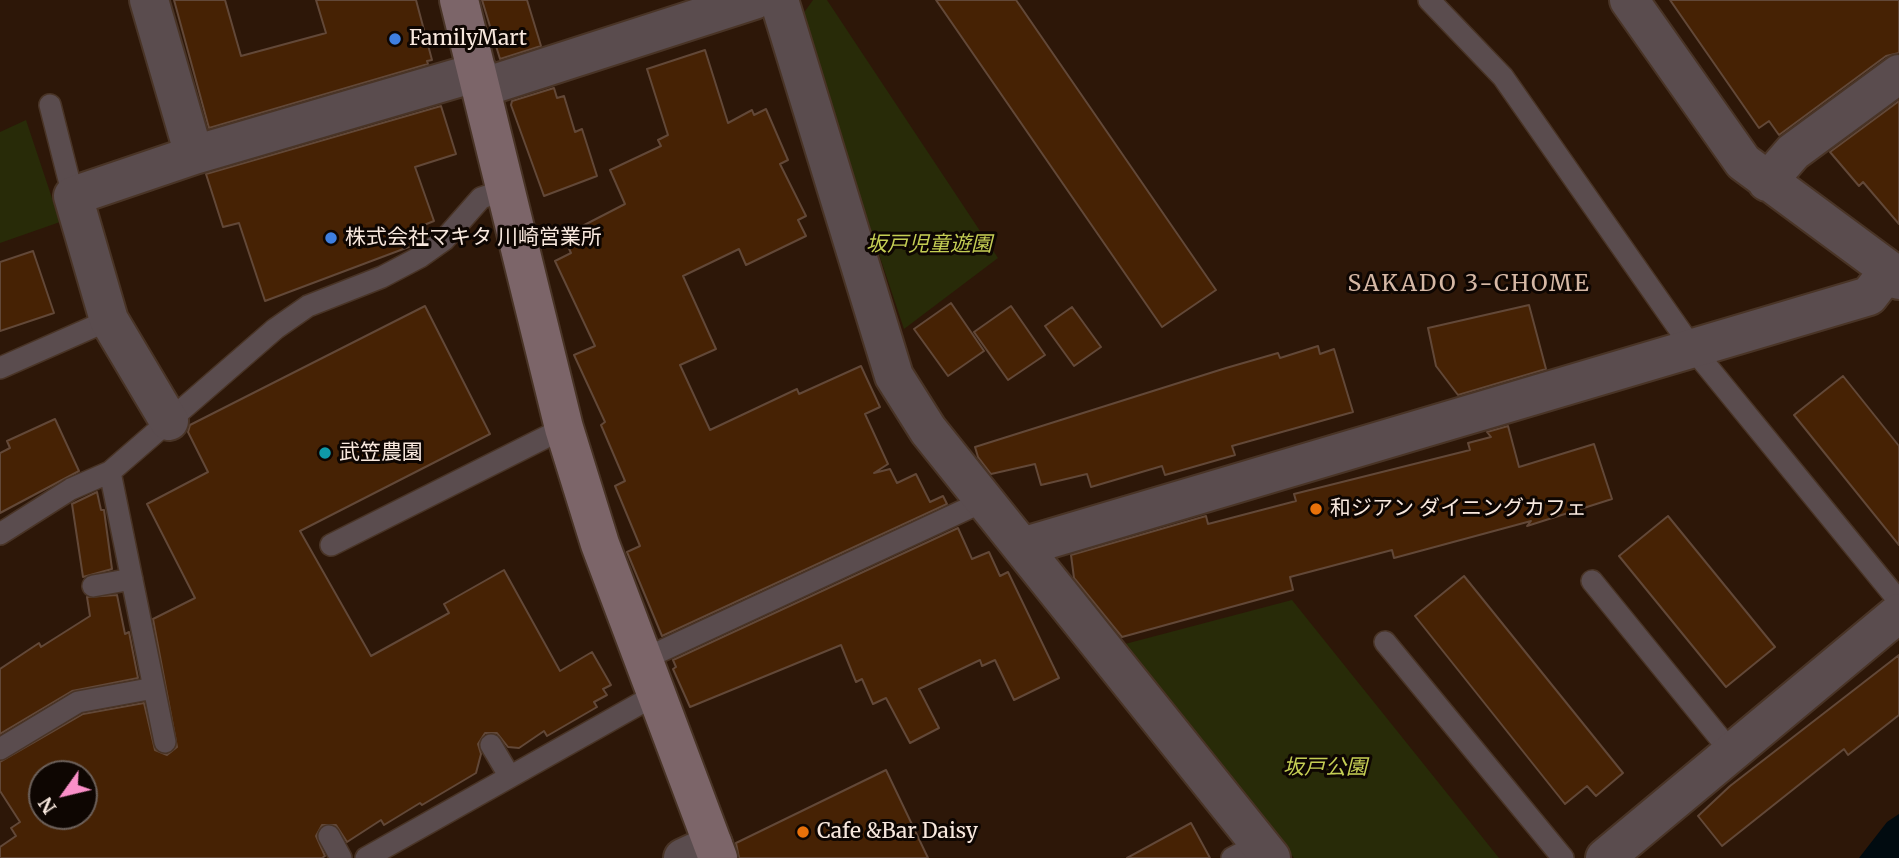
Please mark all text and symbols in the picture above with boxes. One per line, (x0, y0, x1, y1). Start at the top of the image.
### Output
place label: FamilyMart (409, 26, 527, 52)
marker: FamilyMart (387, 31, 403, 47)
place label: 株式会社マキタ 川崎営業所 (345, 225, 602, 251)
marker: 株式会社マキタ 川崎営業所 (323, 230, 339, 246)
park label: 坂戸児童遊園 (866, 232, 992, 258)
district label: SAKADO 3-CHOME (1349, 270, 1589, 298)
place label: 武笠農園 (339, 440, 423, 466)
marker: 武笠農園 (317, 445, 333, 461)
place label: 和ジアン ダイニングカフェ (1330, 496, 1587, 522)
marker: 和ジアン ダイニングカフェ (1308, 501, 1324, 517)
park label: 坂戸公園 (1283, 755, 1367, 781)
north arrow (28, 760, 98, 830)
text: N (33, 793, 61, 819)
place label: Cafe &Bar Daisy (817, 819, 978, 845)
marker: Cafe &Bar Daisy (795, 824, 811, 840)

